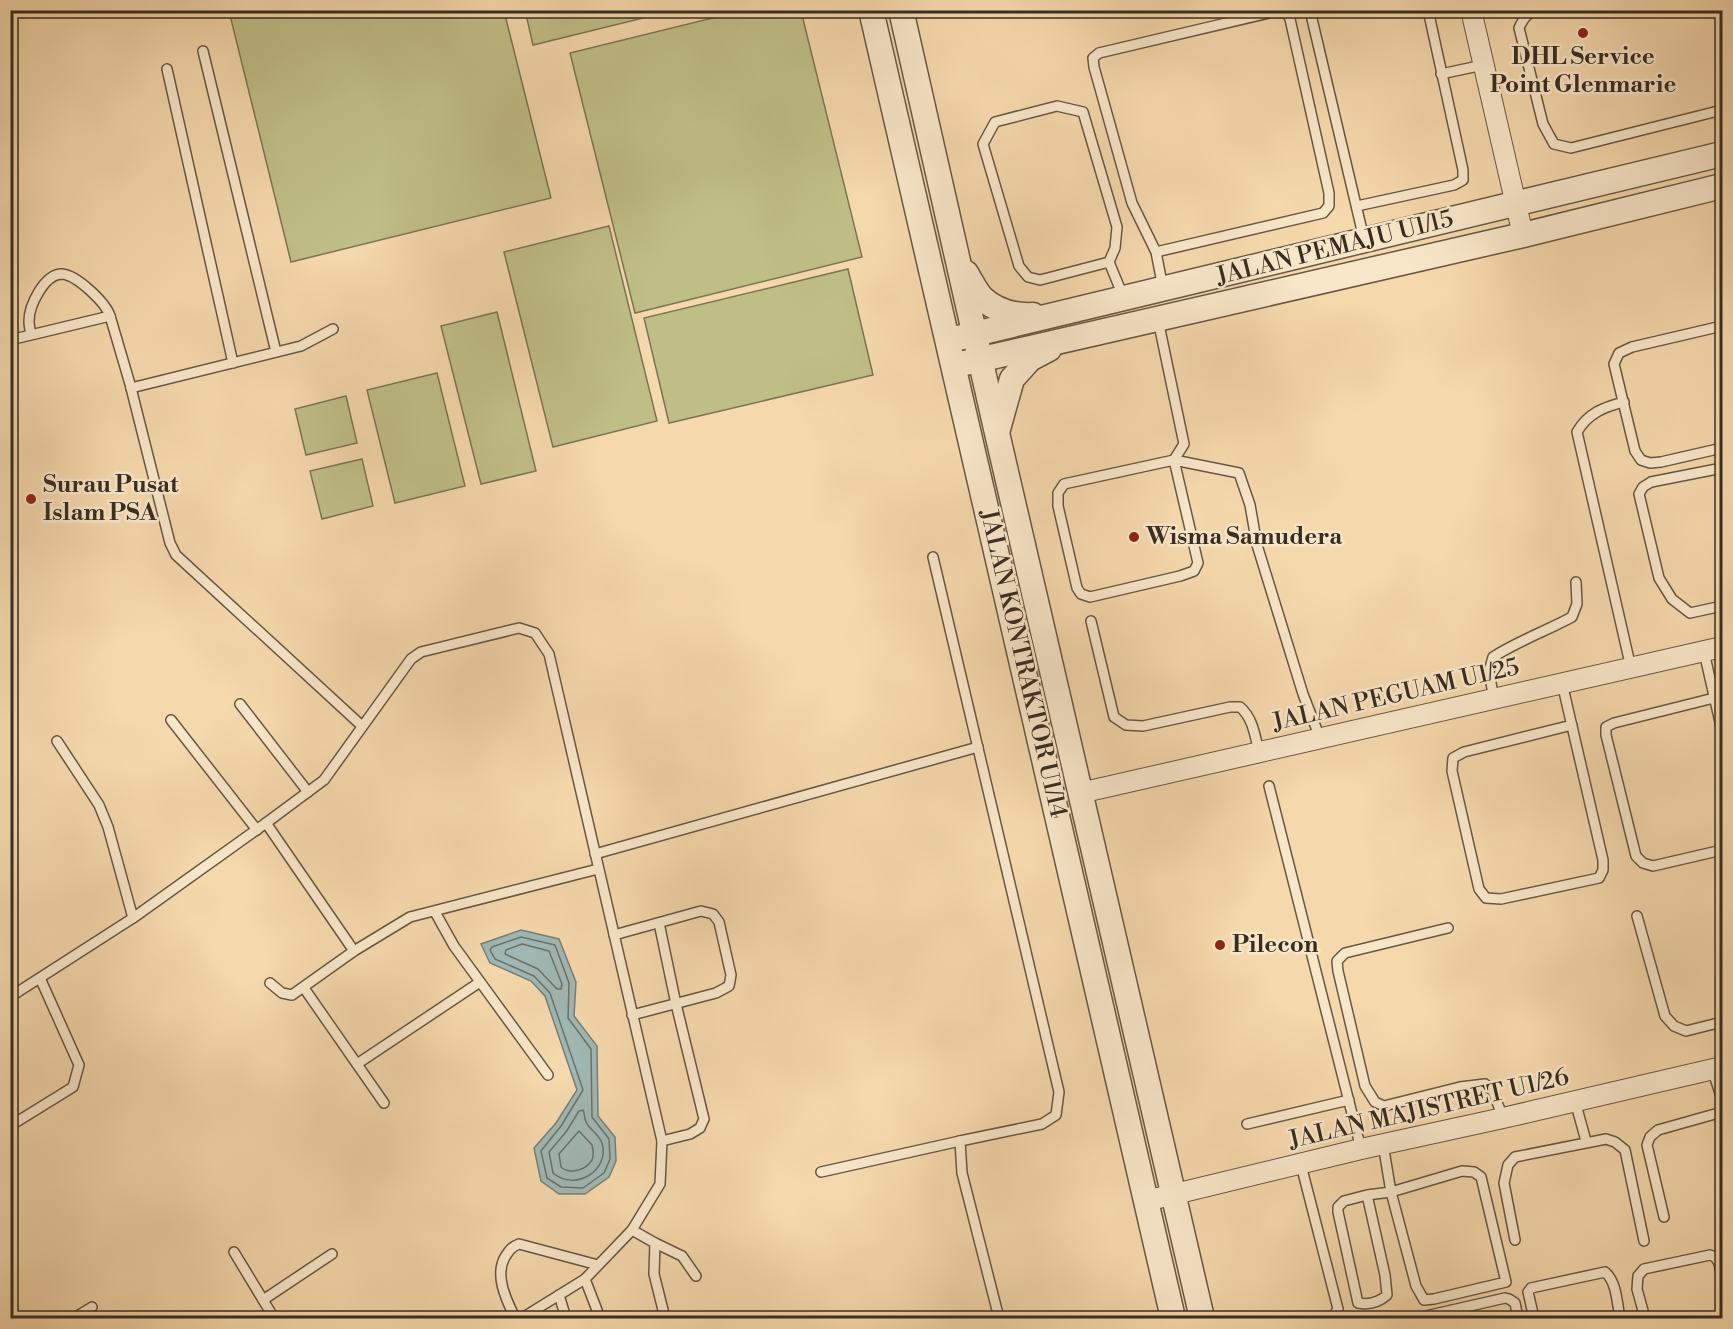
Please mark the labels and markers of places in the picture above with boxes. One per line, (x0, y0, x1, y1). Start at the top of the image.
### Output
marker: DHL Service Point Glenmarie (1576, 26, 1590, 40)
place label: DHL Service Point Glenmarie (1490, 42, 1676, 100)
place label: Surau Pusat Islam PSA (43, 470, 179, 528)
marker: Surau Pusat Islam PSA (24, 492, 38, 506)
place label: Wisma Samudera (1145, 522, 1343, 552)
marker: Wisma Samudera (1127, 530, 1141, 544)
place label: Pilecon (1232, 930, 1319, 960)
marker: Pilecon (1213, 938, 1227, 952)

